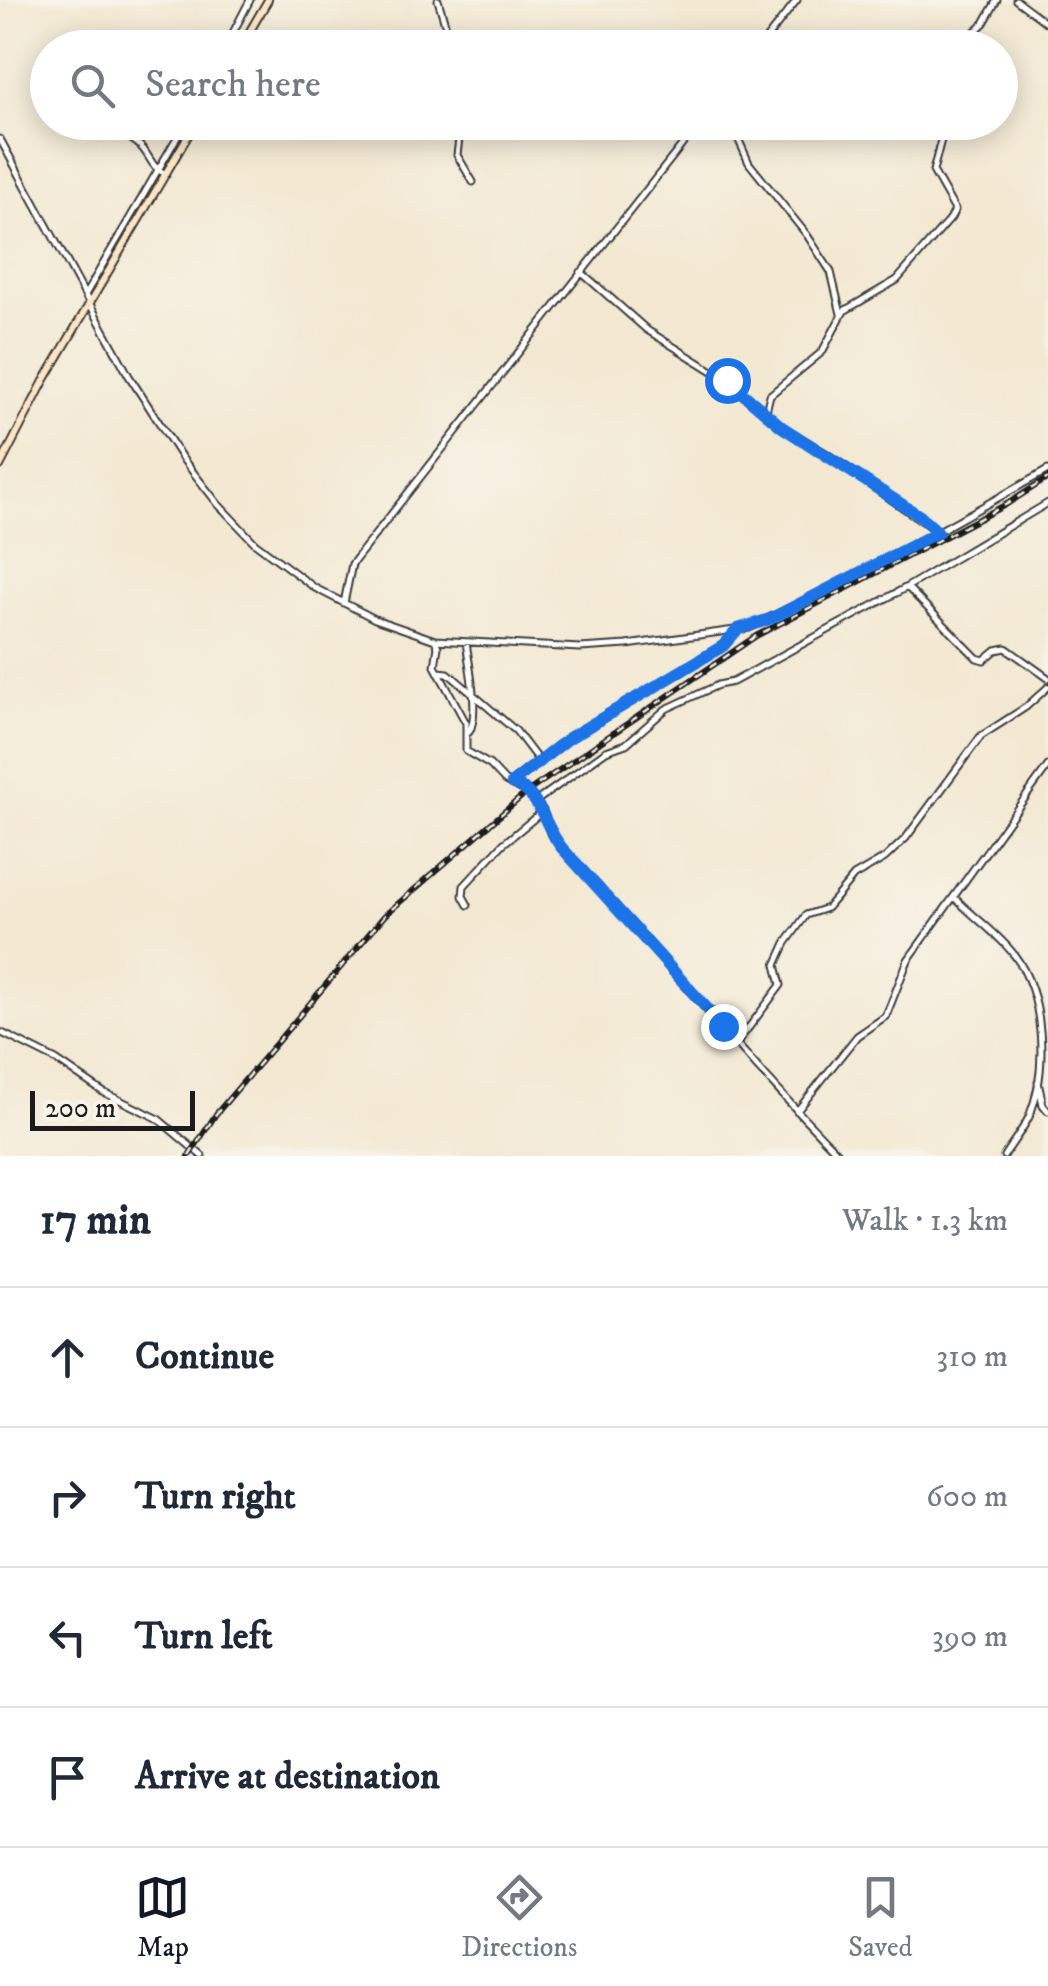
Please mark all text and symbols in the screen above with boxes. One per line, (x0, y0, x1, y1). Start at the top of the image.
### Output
search box (30, 30, 1018, 140)
icon: search (65, 58, 120, 113)
text: Search here (145, 61, 321, 109)
route start (705, 358, 751, 404)
route end (701, 1004, 747, 1050)
scale bar (30, 1086, 195, 1130)
text: 200 m (45, 1091, 116, 1126)
text: 17 min (40, 1195, 151, 1247)
text: Walk · 1.3 km (842, 1201, 1008, 1241)
icon: ahead (40, 1330, 95, 1385)
text: Continue (135, 1333, 274, 1381)
text: 310 m (936, 1337, 1008, 1377)
icon: right (40, 1470, 95, 1525)
text: Turn right (135, 1473, 296, 1521)
text: 600 m (926, 1477, 1008, 1517)
icon: left (40, 1610, 95, 1665)
text: Turn left (135, 1613, 273, 1661)
text: 390 m (932, 1617, 1008, 1657)
icon: arrive (40, 1750, 95, 1805)
text: Arrive at destination (135, 1753, 440, 1801)
tab: Map (135, 1870, 190, 1965)
tab: Directions (461, 1870, 577, 1965)
tab: Saved (848, 1870, 913, 1965)

